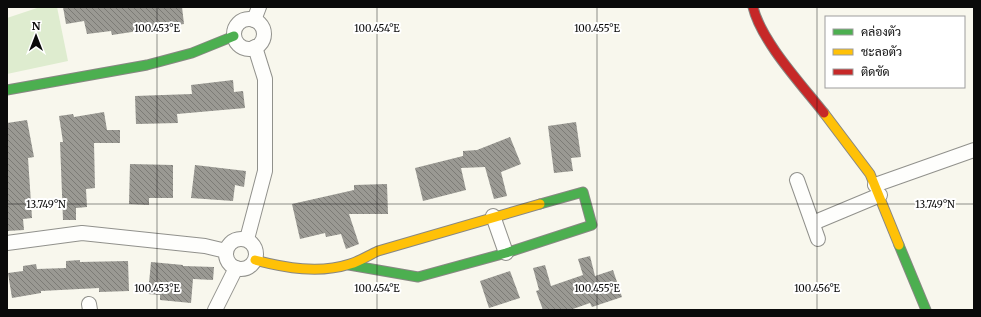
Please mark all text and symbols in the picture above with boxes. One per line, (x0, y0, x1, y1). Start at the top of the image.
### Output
north arrow (16, 16, 56, 56)
legend (825, 16, 965, 88)
text: N (32, 19, 41, 33)
text: 100.453°E (134, 22, 180, 35)
text: 100.454°E (354, 22, 400, 35)
text: 100.455°E (574, 22, 620, 35)
text: คล่องตัว (861, 24, 901, 39)
text: ชะลอตัว (861, 44, 902, 59)
text: ติดขัด (861, 64, 890, 79)
text: 13.749°N (26, 198, 66, 211)
text: 13.749°N (915, 198, 955, 211)
text: 100.453°E (134, 282, 180, 295)
text: 100.454°E (354, 282, 400, 295)
text: 100.455°E (574, 282, 620, 295)
text: 100.456°E (794, 282, 840, 295)

